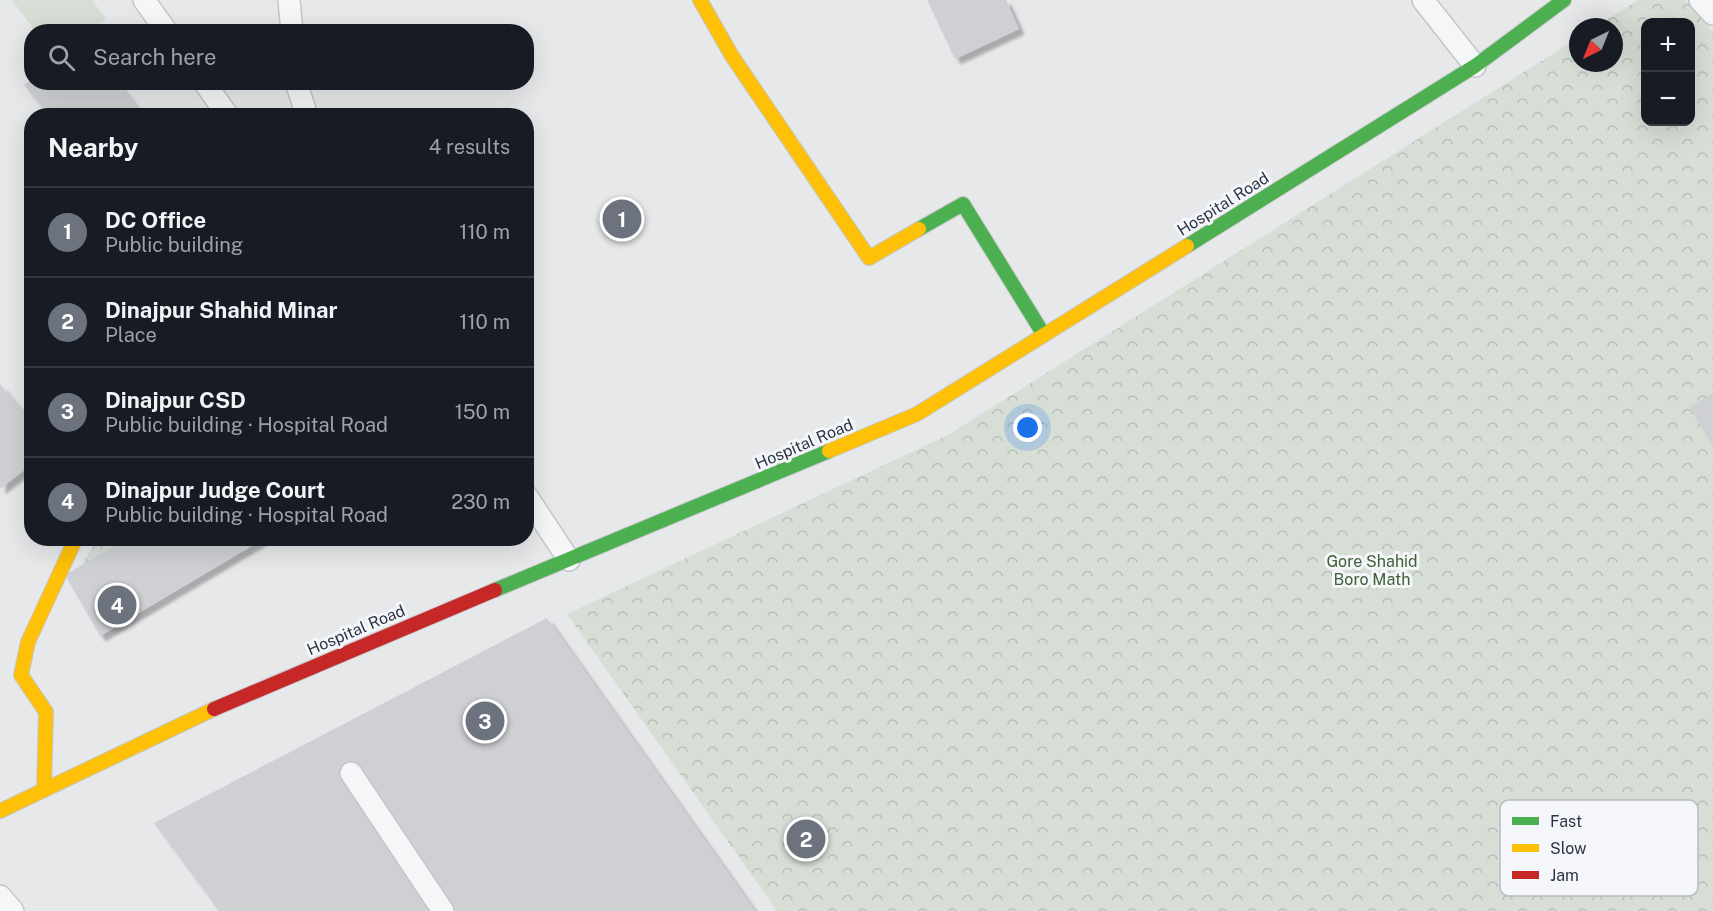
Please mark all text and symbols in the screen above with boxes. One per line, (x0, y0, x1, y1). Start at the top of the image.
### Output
north arrow (1569, 18, 1623, 72)
map controls (1641, 18, 1695, 126)
button: + (1641, 18, 1695, 72)
search box (24, 24, 534, 90)
icon: search (45, 41, 78, 74)
text: Search here (93, 44, 217, 70)
button: − (1641, 72, 1695, 126)
text: Nearby (48, 132, 138, 163)
text: 4 results (429, 135, 510, 159)
street label: Hospital Road (1174, 168, 1272, 240)
pin: 1 (602, 196, 642, 242)
text: DC Office (105, 207, 206, 233)
text: 1 (63, 220, 72, 244)
text: 110 m (459, 220, 510, 244)
text: Public building (105, 233, 243, 257)
text: Dinajpur Shahid Minar (105, 297, 338, 323)
text: 2 (61, 310, 74, 334)
text: 110 m (459, 310, 510, 334)
text: Place (105, 323, 157, 347)
text: Dinajpur CSD (105, 387, 246, 413)
text: 3 (61, 400, 74, 424)
text: 150 m (455, 400, 510, 424)
text: Public building · Hospital Road (105, 413, 388, 437)
your location (1013, 413, 1042, 442)
street label: Hospital Road (752, 415, 856, 473)
text: Dinajpur Judge Court (105, 477, 325, 503)
text: 4 (61, 490, 74, 514)
text: 230 m (451, 490, 510, 514)
text: Public building · Hospital Road (105, 503, 388, 527)
park label: Gore Shahid Boro Math (1326, 552, 1418, 589)
pin: 4 (98, 582, 136, 628)
street label: Hospital Road (304, 601, 408, 659)
pin: 3 (466, 698, 504, 744)
legend (1500, 800, 1698, 896)
text: Fast (1550, 812, 1582, 831)
pin: 2 (786, 816, 826, 862)
text: Slow (1550, 839, 1587, 858)
text: Jam (1550, 866, 1579, 885)

